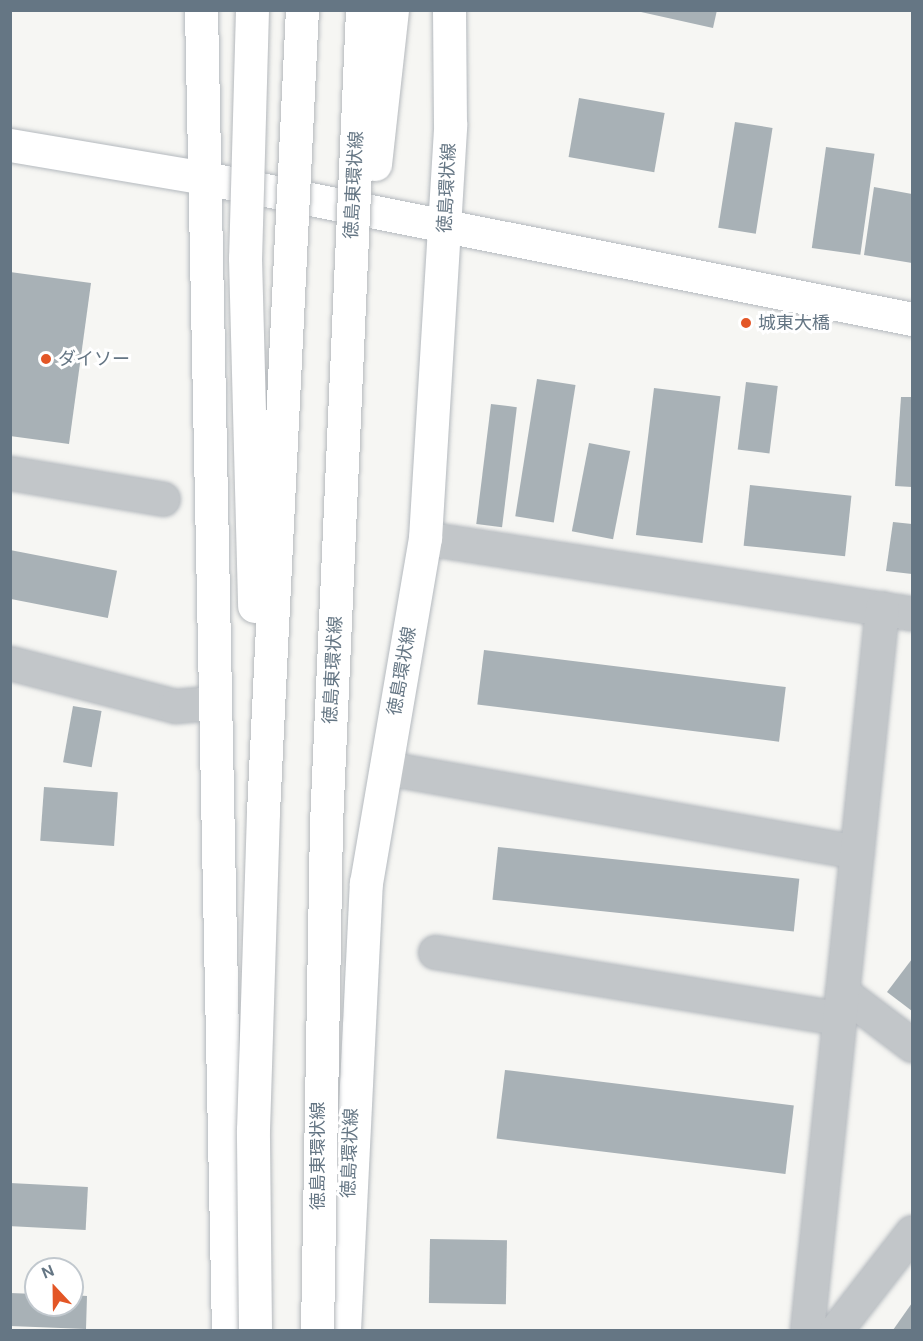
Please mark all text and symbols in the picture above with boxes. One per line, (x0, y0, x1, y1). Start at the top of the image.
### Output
street label: 徳島東環状線 (340, 131, 368, 239)
street label: 徳島環状線 (434, 142, 460, 234)
place label: 城東大橋 (758, 312, 830, 334)
marker: 城東大橋 (739, 316, 753, 330)
place label: ダイソー (58, 348, 130, 370)
marker: ダイソー (39, 352, 53, 366)
street label: 徳島東環状線 (319, 616, 347, 724)
street label: 徳島環状線 (384, 625, 420, 717)
street label: 徳島東環状線 (307, 1102, 329, 1210)
street label: 徳島環状線 (338, 1108, 362, 1198)
north arrow (24, 1257, 84, 1317)
text: N (38, 1260, 57, 1284)

